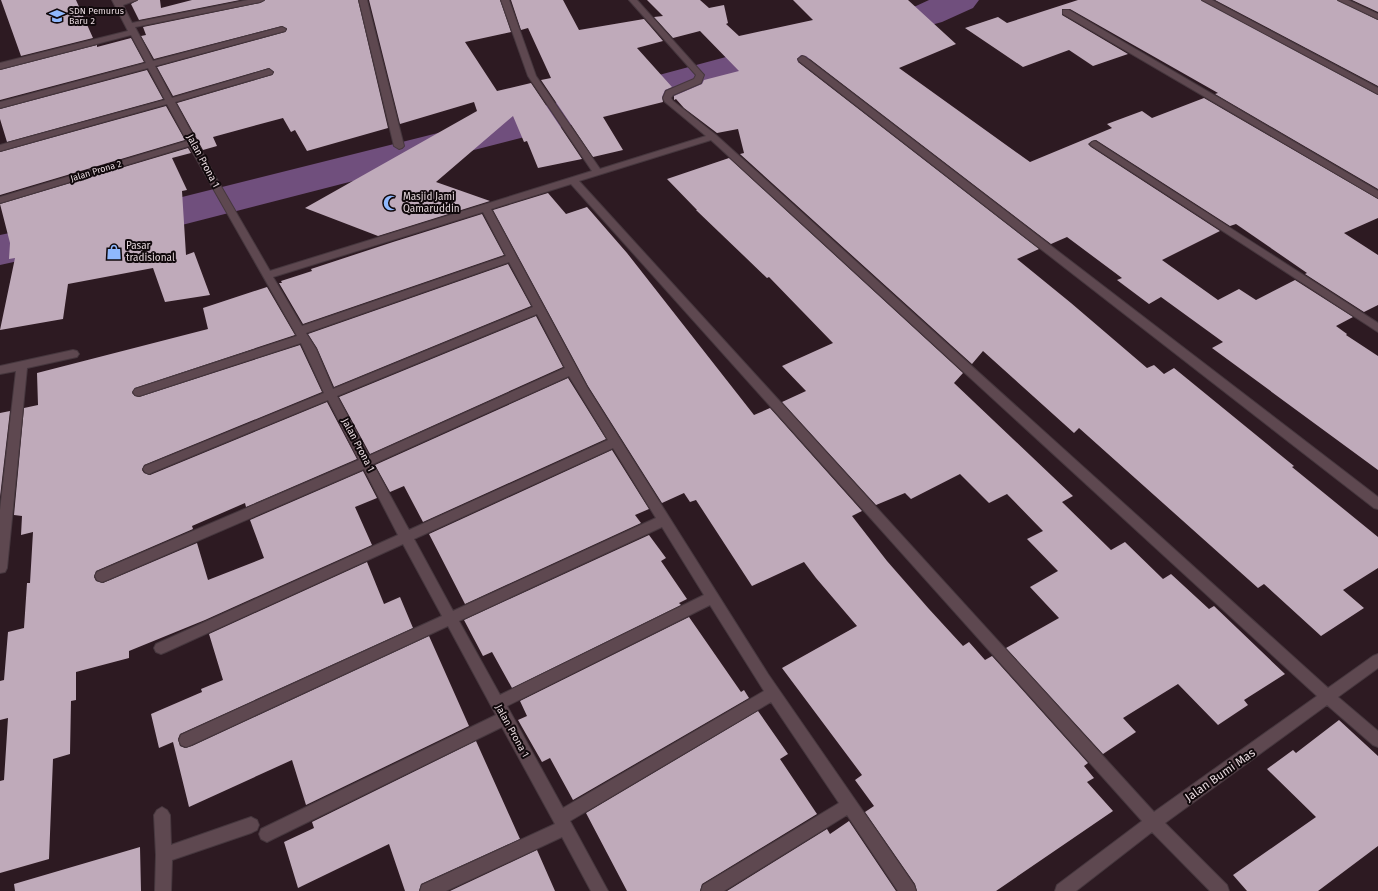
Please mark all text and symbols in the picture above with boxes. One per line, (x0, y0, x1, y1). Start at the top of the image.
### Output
place label: SDN Pemurus Baru 2 (69, 6, 124, 26)
school or university icon: SDN Pemurus Baru 2 (48, 7, 66, 25)
street label: Jalan Prona 1 (184, 132, 222, 190)
street label: Jalan Prona 2 (69, 158, 123, 184)
place label: Masjid Jami Qamaruddin (403, 191, 460, 215)
mosque icon: Masjid Jami Qamaruddin (382, 194, 400, 212)
place label: Pasar tradisional (126, 240, 175, 264)
shop icon: Pasar tradisional (105, 243, 123, 261)
street label: Jalan Prona 1 (339, 416, 377, 474)
street label: Jalan Prona 1 (493, 703, 531, 759)
street label: Jalan Bumi Mas (1182, 745, 1258, 804)

